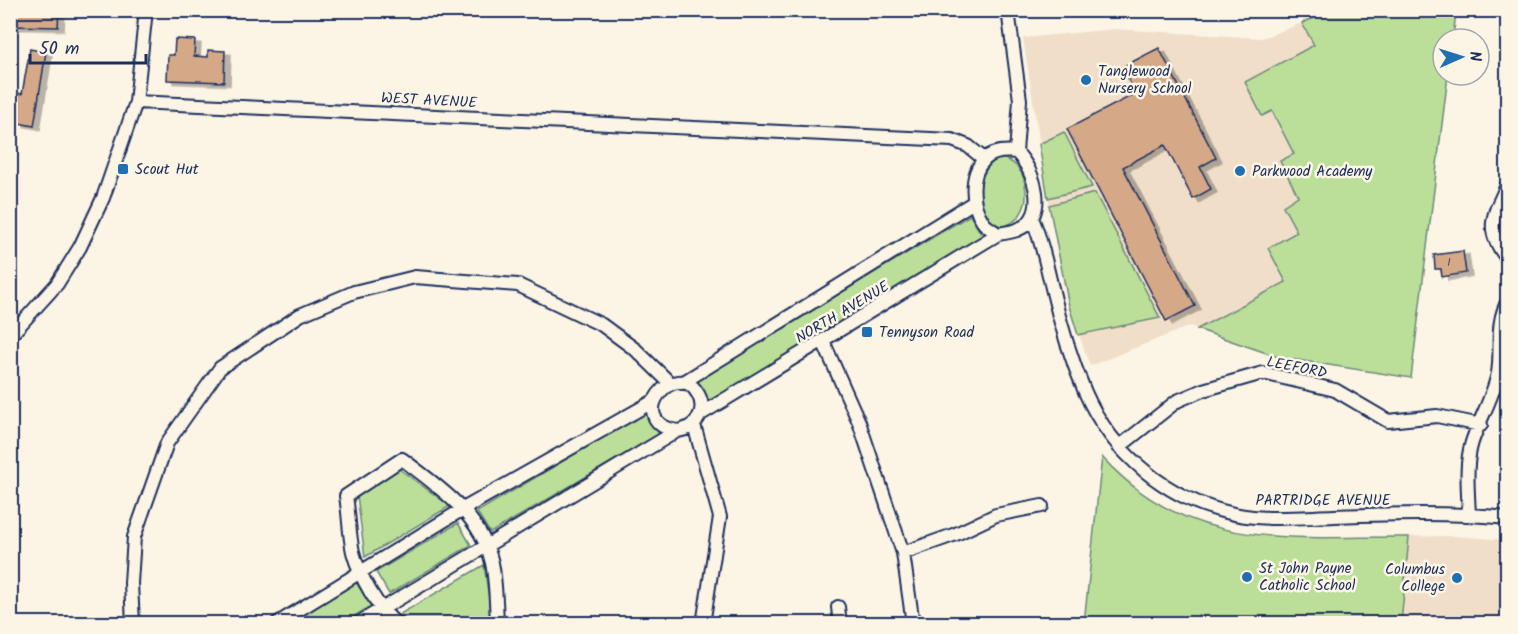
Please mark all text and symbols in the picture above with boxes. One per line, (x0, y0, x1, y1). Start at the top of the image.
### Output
scale bar (30, 27, 146, 65)
north arrow (1431, 27, 1491, 87)
text: 50 m (39, 35, 79, 64)
text: N (1462, 51, 1487, 62)
place label: Tanglewood Nursery School (1098, 60, 1192, 101)
marker: Tanglewood Nursery School (1079, 73, 1093, 87)
street label: WEST AVENUE (380, 86, 479, 116)
place label: Scout Hut (135, 158, 199, 182)
place label: Parkwood Academy (1252, 160, 1373, 184)
marker: Scout Hut (116, 162, 130, 176)
marker: Parkwood Academy (1233, 164, 1247, 178)
house number: 1 (1447, 253, 1451, 272)
street label: NORTH AVENUE (791, 275, 895, 350)
place label: Tennyson Road (879, 321, 975, 345)
marker: Tennyson Road (860, 325, 874, 339)
street label: LEEFORD (1264, 350, 1329, 386)
street label: PARTRIDGE AVENUE (1256, 489, 1392, 513)
place label: St John Payne Catholic School (1259, 557, 1356, 598)
place label: Columbus College (1385, 558, 1446, 599)
marker: St John Payne Catholic School (1240, 570, 1254, 584)
marker: Columbus College (1450, 571, 1464, 585)

